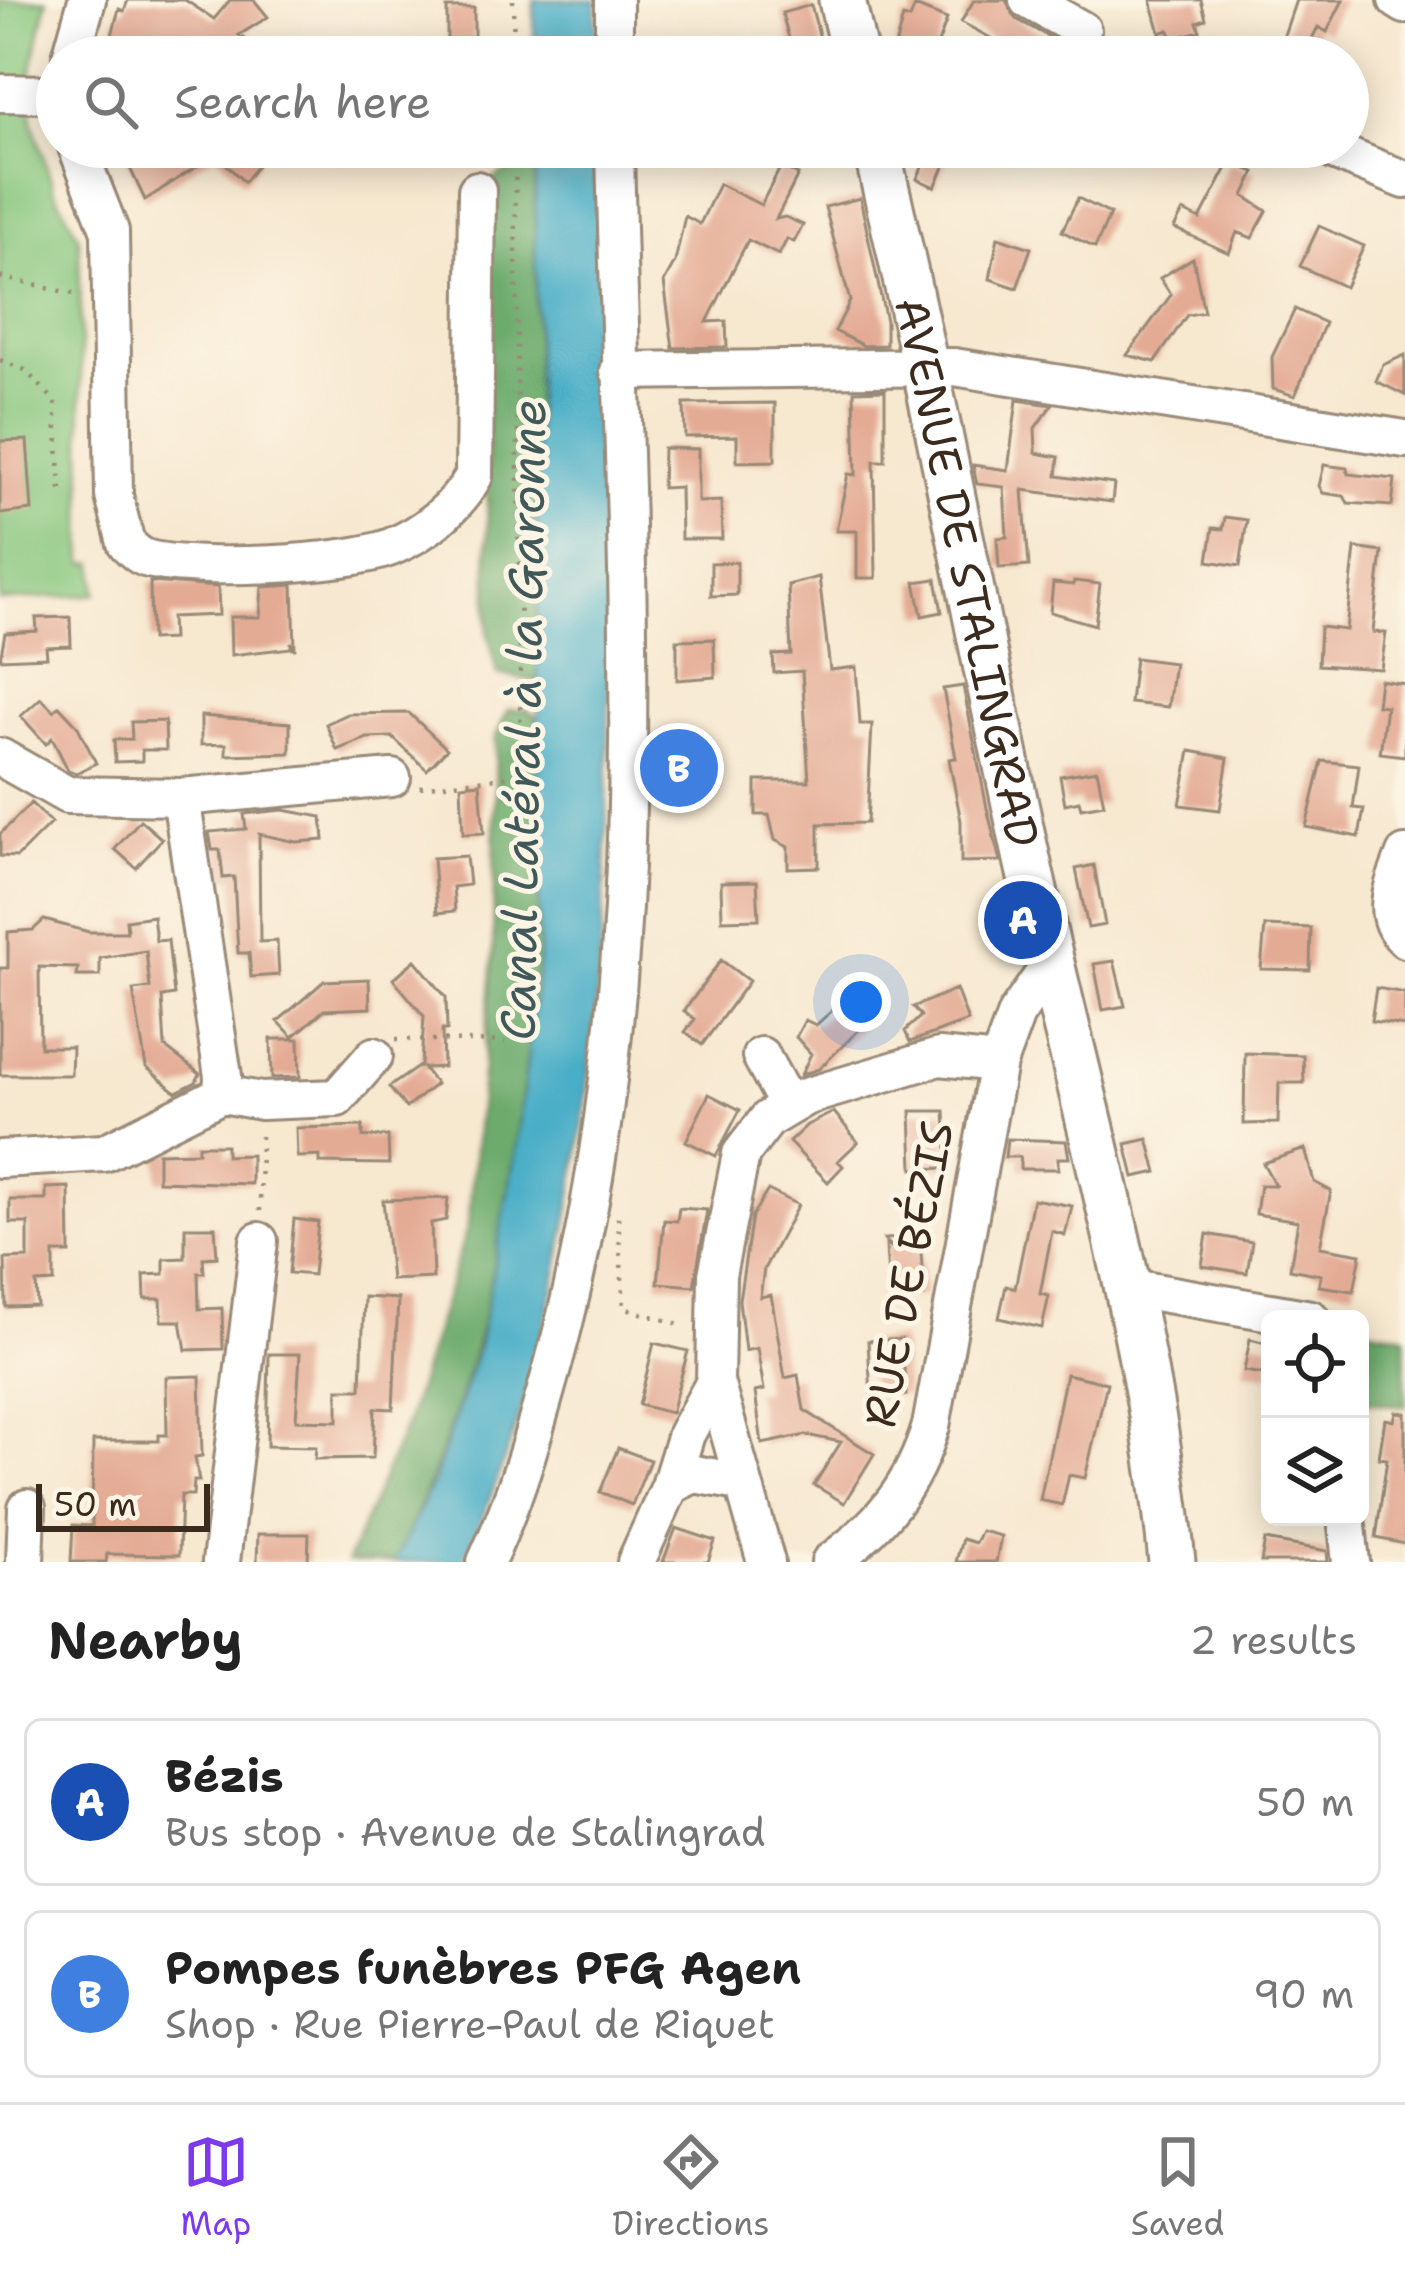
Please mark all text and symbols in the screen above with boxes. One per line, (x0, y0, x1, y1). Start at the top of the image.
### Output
search box (36, 36, 1369, 168)
icon: search (78, 69, 144, 135)
text: Search here (174, 72, 431, 132)
street label: AVENUE DE STALINGRAD (881, 292, 1054, 853)
water label: Canal Latéral à la Garonne (485, 399, 561, 1041)
pin: B (640, 723, 718, 813)
pin: A (984, 875, 1062, 965)
your location (831, 972, 891, 1032)
street label: RUE DE BÉZIS (849, 1116, 967, 1432)
map controls (1261, 1310, 1369, 1526)
button: locate (1261, 1310, 1369, 1418)
button: layers (1261, 1418, 1369, 1526)
scale bar (36, 1478, 210, 1531)
text: 50 m (54, 1482, 137, 1527)
text: Nearby (48, 1606, 243, 1674)
text: 2 results (1190, 1614, 1357, 1666)
text: Bézis (165, 1746, 284, 1806)
text: A (75, 1776, 105, 1828)
text: 50 m (1256, 1776, 1354, 1828)
text: Bus stop · Avenue de Stalingrad (165, 1806, 765, 1858)
text: Pompes funèbres PFG Agen (165, 1938, 801, 1998)
text: B (78, 1968, 102, 2020)
text: 90 m (1253, 1968, 1354, 2020)
text: Shop · Rue Pierre-Paul de Riquet (165, 1998, 775, 2050)
tab: Map (181, 2129, 251, 2246)
tab: Directions (612, 2129, 770, 2246)
tab: Saved (1131, 2129, 1224, 2246)

